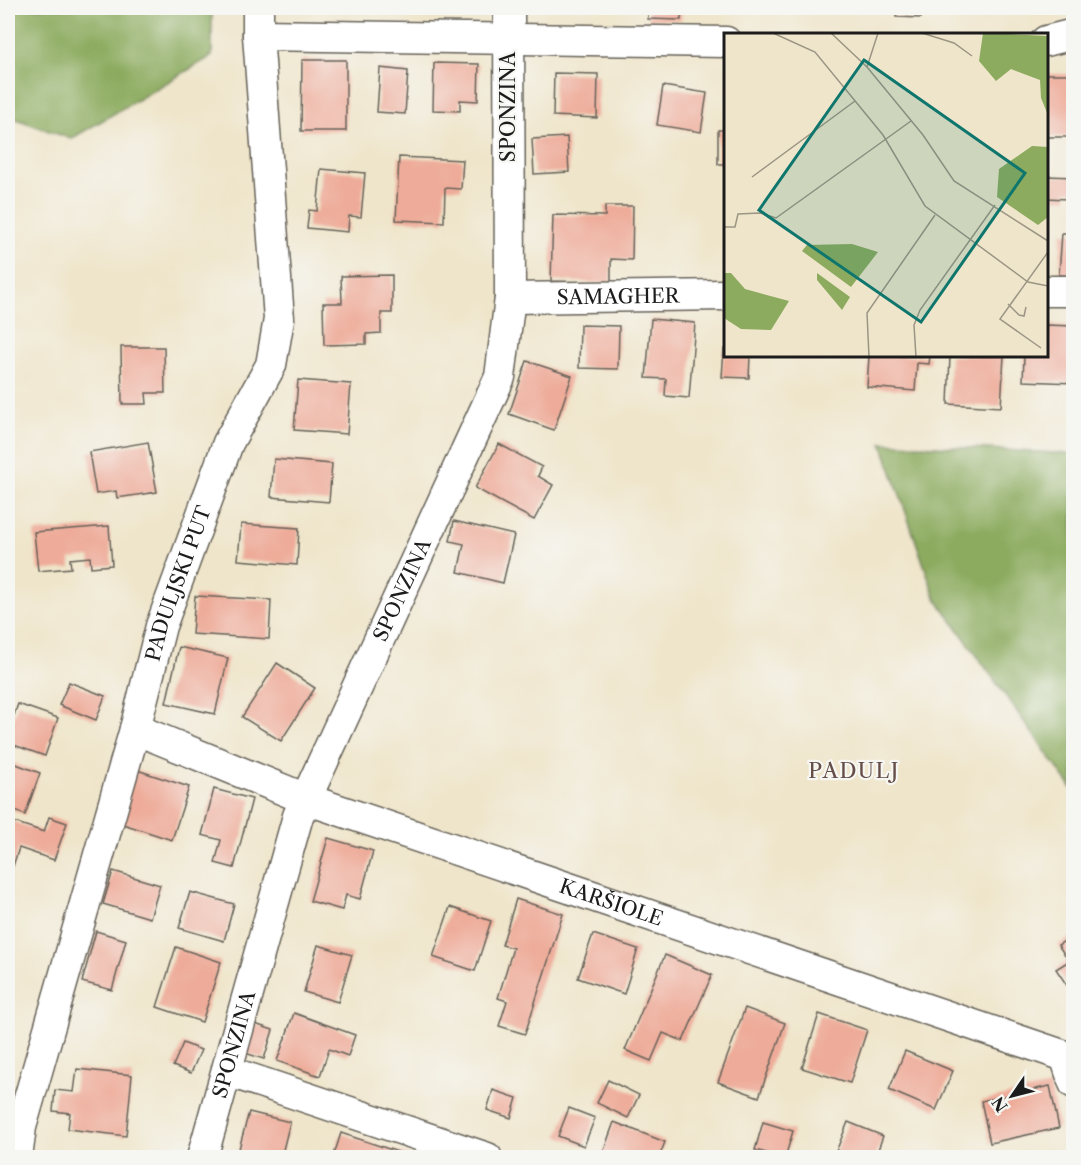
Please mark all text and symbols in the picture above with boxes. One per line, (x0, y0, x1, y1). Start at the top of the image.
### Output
inset map (724, 33, 1048, 357)
street label: SPONZINA (496, 51, 520, 162)
street label: SAMAGHER (557, 284, 681, 309)
street label: PADULJSKI PUT (141, 503, 216, 664)
street label: SPONZINA (368, 534, 436, 645)
district label: PADULJ (808, 758, 900, 783)
street label: KARŠIOLE (556, 874, 666, 931)
street label: SPONZINA (207, 987, 261, 1101)
north arrow (982, 1066, 1042, 1126)
text: N (987, 1093, 1012, 1116)

